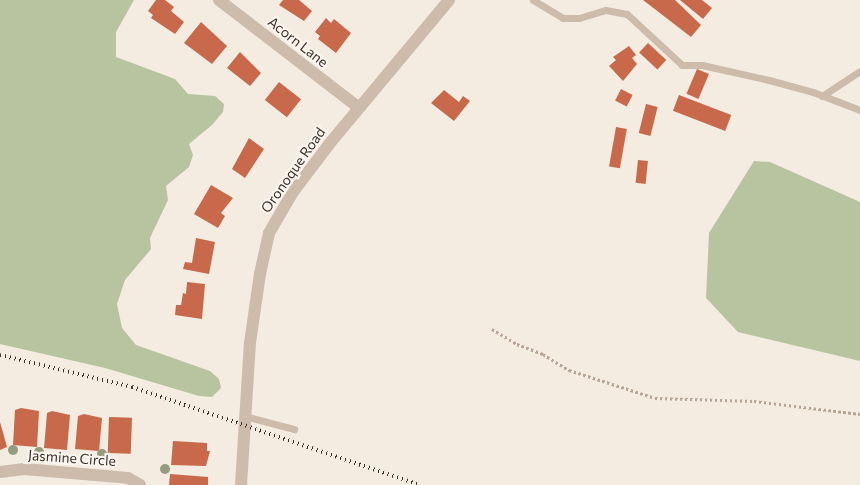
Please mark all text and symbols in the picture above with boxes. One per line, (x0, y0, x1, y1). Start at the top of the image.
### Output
street label: Acorn Lane (265, 13, 331, 71)
street label: Oronoque Road (257, 124, 329, 216)
street label: Jasmine Circle (27, 447, 117, 469)

